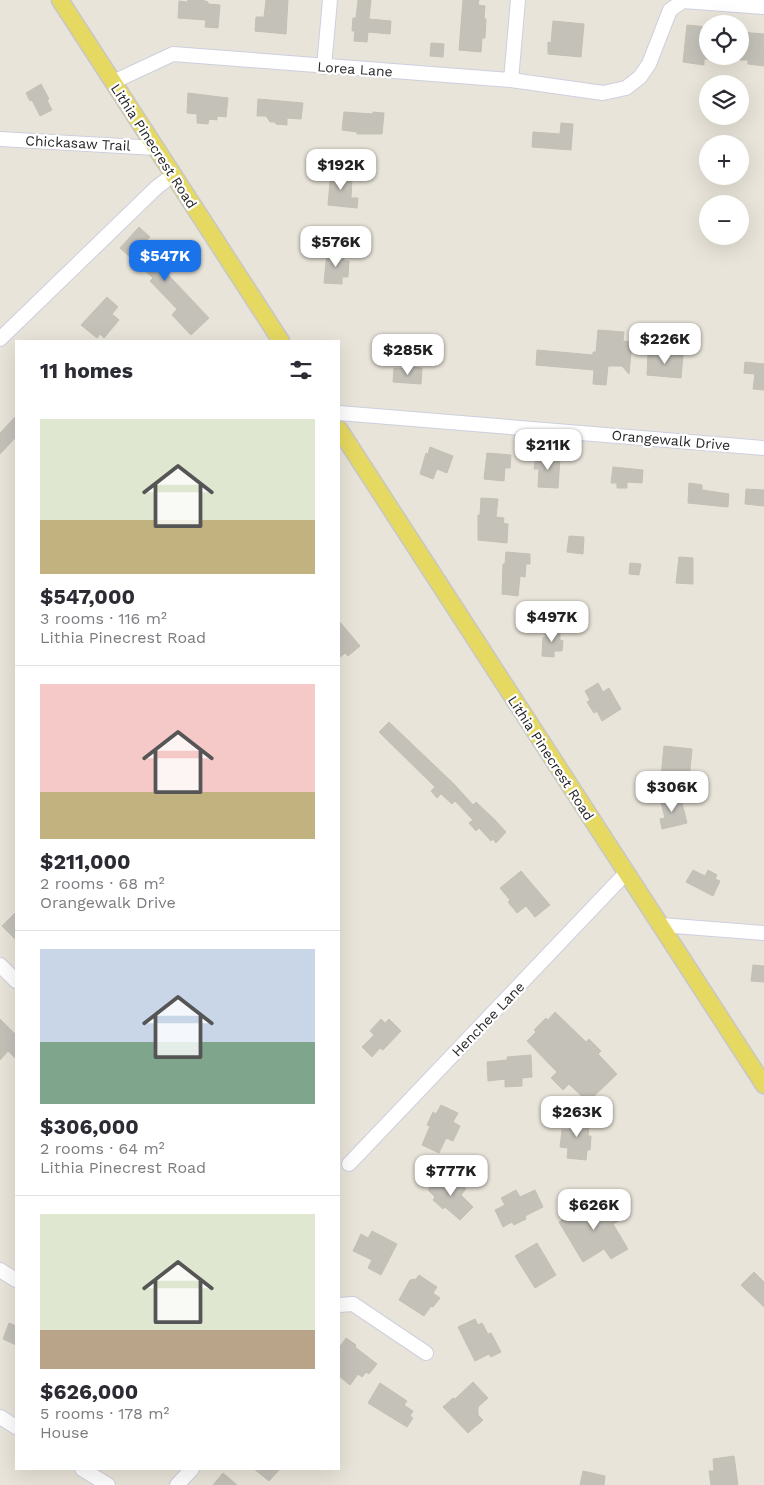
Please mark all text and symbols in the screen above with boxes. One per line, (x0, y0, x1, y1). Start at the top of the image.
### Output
map controls (699, 15, 749, 245)
button: locate (699, 15, 749, 65)
street label: Lorea Lane (317, 58, 393, 80)
button: layers (699, 75, 749, 125)
street label: Lithia Pinecrest Road (108, 81, 200, 211)
street label: Chickasaw Trail (25, 132, 132, 154)
button: + (699, 135, 749, 185)
pin: $192K (306, 148, 376, 191)
text: $192K (317, 155, 365, 174)
button: − (699, 195, 749, 245)
pin: $576K (301, 226, 371, 268)
text: $576K (311, 232, 361, 251)
pin: $547K (130, 240, 200, 282)
text: $547K (140, 246, 190, 265)
pin: $226K (630, 322, 700, 365)
text: $226K (640, 329, 690, 348)
pin: $285K (373, 334, 443, 376)
text: $285K (383, 340, 433, 359)
icon: filters (287, 356, 315, 384)
text: 11 homes (40, 358, 133, 383)
street label: Orangewalk Drive (611, 427, 731, 453)
pin: $211K (513, 428, 583, 471)
text: $211K (526, 435, 570, 454)
icon: home (133, 451, 223, 541)
text: $547,000 (40, 584, 135, 609)
pin: $497K (517, 600, 587, 643)
text: $497K (527, 607, 577, 626)
text: 3 rooms · 116 m² (40, 609, 167, 628)
text: Lithia Pinecrest Road (40, 628, 206, 647)
street label: Lithia Pinecrest Road (505, 693, 597, 823)
icon: home (133, 717, 223, 807)
pin: $306K (637, 770, 707, 813)
text: $306K (647, 777, 698, 796)
text: $211,000 (40, 849, 131, 874)
text: 2 rooms · 68 m² (40, 874, 165, 893)
text: Orangewalk Drive (40, 893, 176, 912)
street label: Henchee Lane (448, 978, 528, 1060)
icon: home (133, 982, 223, 1072)
pin: $263K (542, 1096, 612, 1138)
text: $263K (552, 1102, 602, 1121)
text: $306,000 (40, 1114, 139, 1139)
text: 2 rooms · 64 m² (40, 1139, 165, 1158)
pin: $777K (416, 1154, 486, 1197)
text: Lithia Pinecrest Road (40, 1158, 206, 1177)
text: $777K (426, 1161, 476, 1180)
pin: $626K (559, 1188, 629, 1231)
text: $626K (569, 1195, 619, 1214)
icon: home (133, 1247, 223, 1337)
text: $626,000 (40, 1379, 138, 1404)
text: 5 rooms · 178 m² (40, 1404, 169, 1423)
text: House (40, 1423, 89, 1442)

